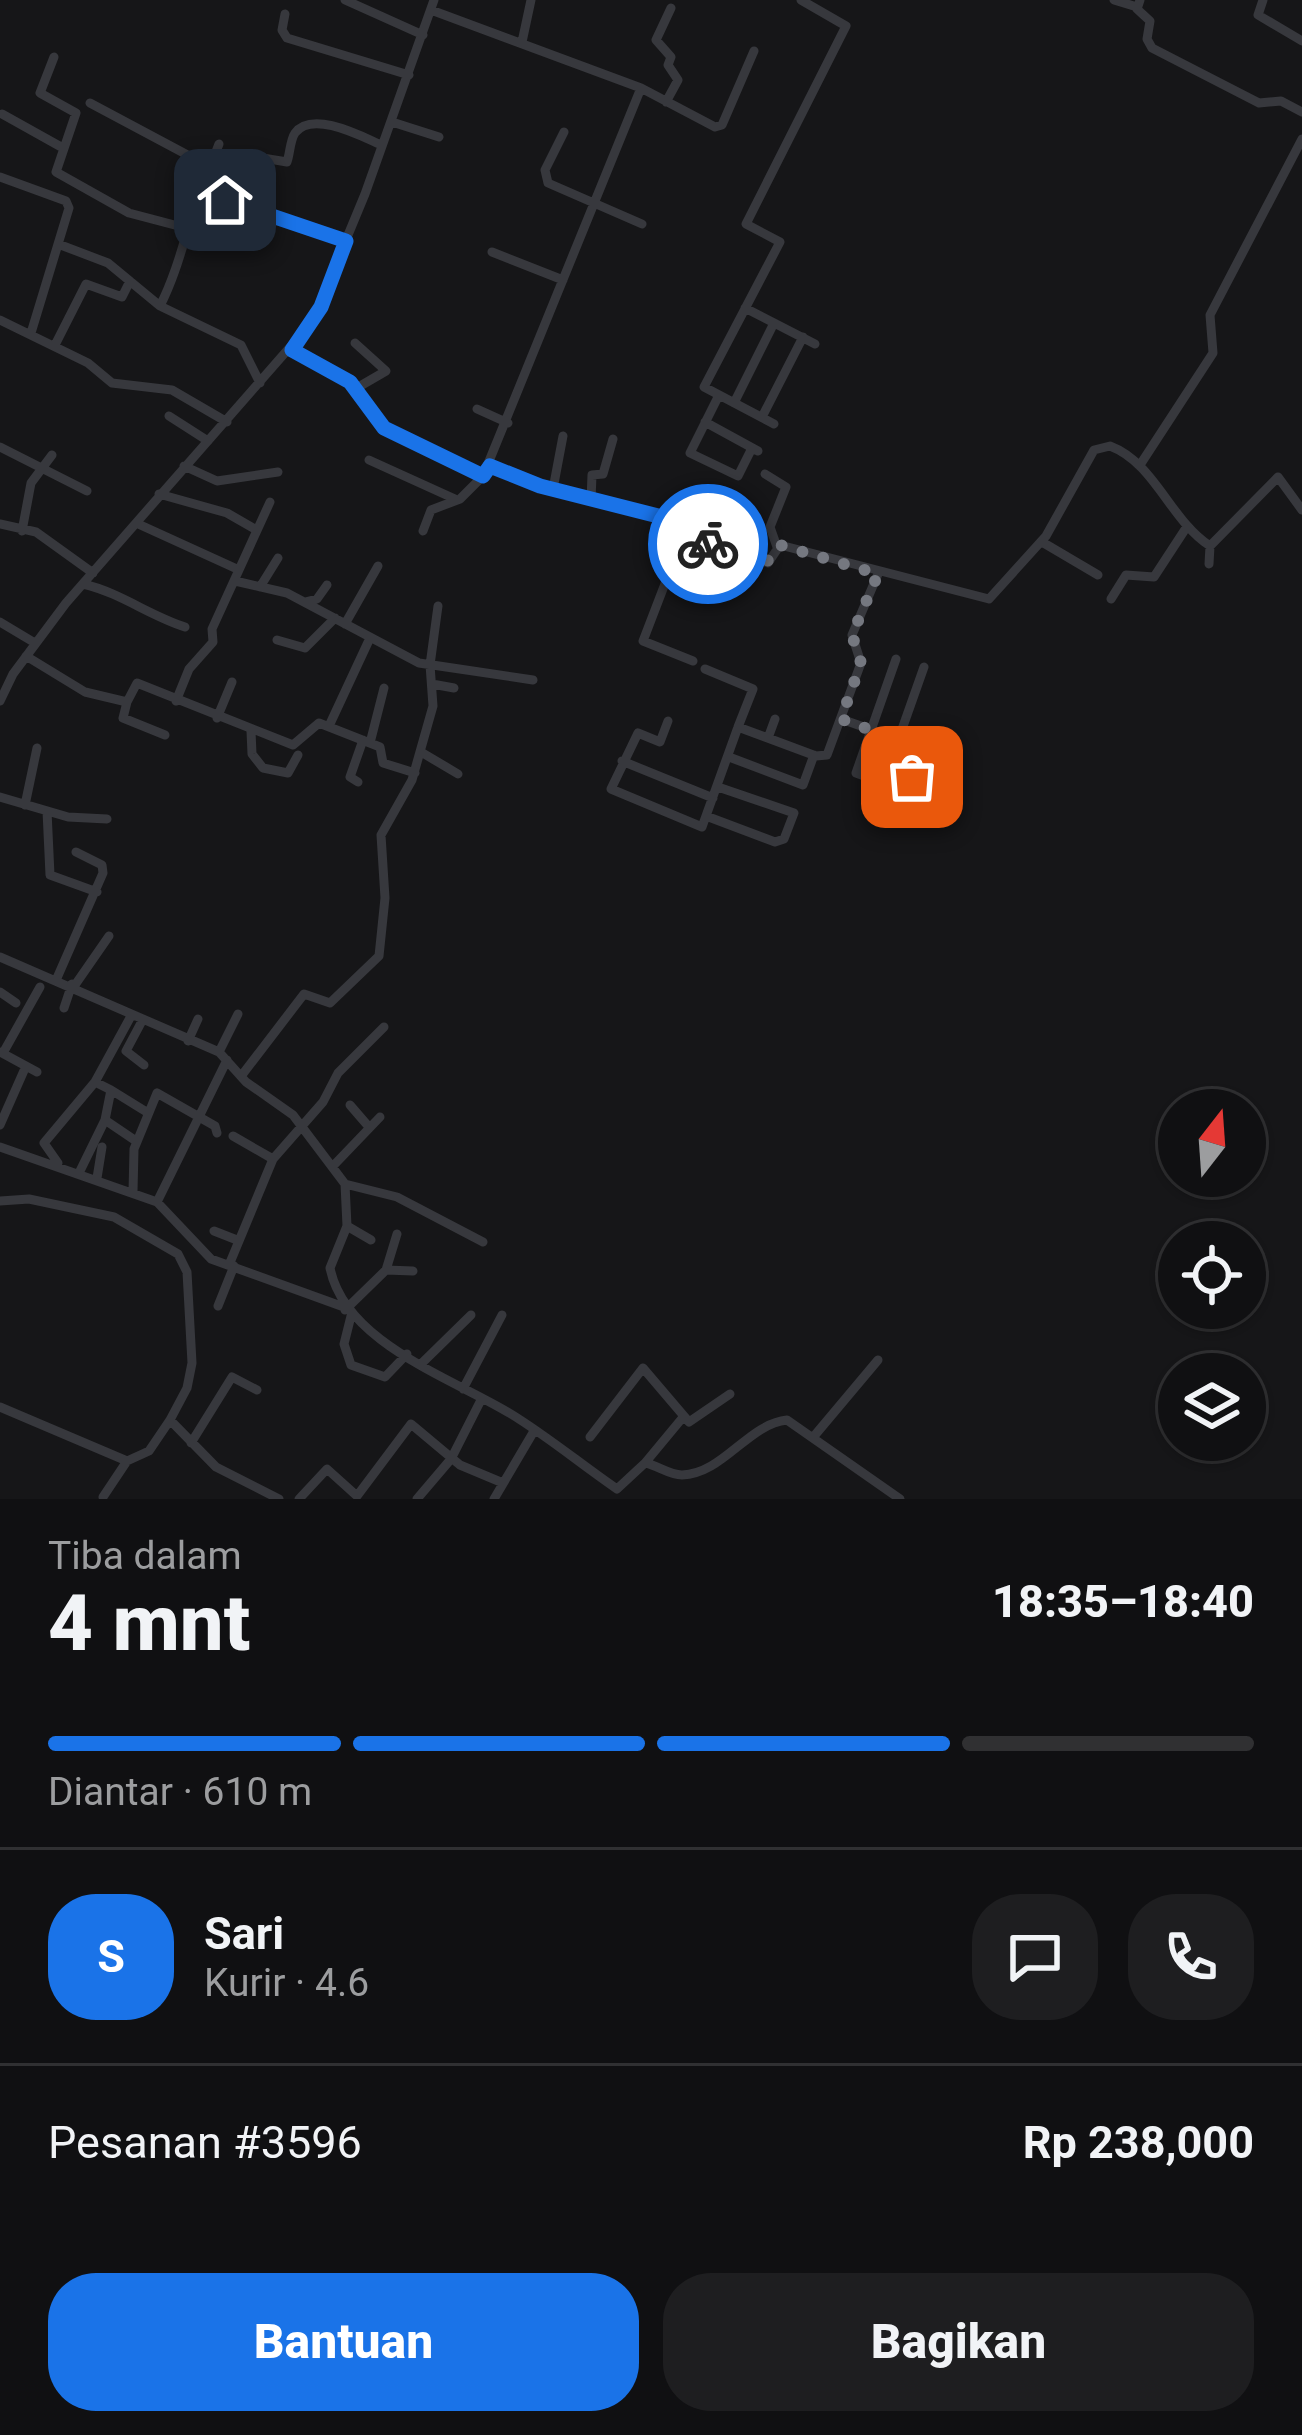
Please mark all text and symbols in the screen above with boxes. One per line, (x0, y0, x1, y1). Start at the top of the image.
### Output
pin (174, 149, 276, 251)
icon: home (192, 167, 258, 233)
courier (648, 484, 768, 604)
icon: bike (675, 511, 741, 577)
pin (861, 726, 963, 828)
icon: bag (879, 744, 945, 810)
north arrow (1158, 1089, 1266, 1197)
map controls (1158, 1089, 1266, 1461)
button: locate (1158, 1221, 1266, 1329)
button: layers (1158, 1353, 1266, 1461)
text: Tiba dalam (48, 1533, 242, 1579)
text: 18:35–18:40 (992, 1575, 1254, 1628)
text: 4 mnt (48, 1578, 250, 1669)
text: Diantar · 610 m (48, 1769, 312, 1815)
button: chat (972, 1894, 1098, 2020)
button: phone (1128, 1894, 1254, 2020)
text: Sari (204, 1907, 284, 1960)
text: S (97, 1930, 125, 1983)
text: Kurir · 4.6 (204, 1960, 369, 2006)
text: Pesanan #3596 (48, 2116, 362, 2169)
text: Rp 238,000 (1023, 2116, 1254, 2169)
button: Bantuan (48, 2273, 639, 2411)
button: Bagikan (663, 2273, 1254, 2411)

